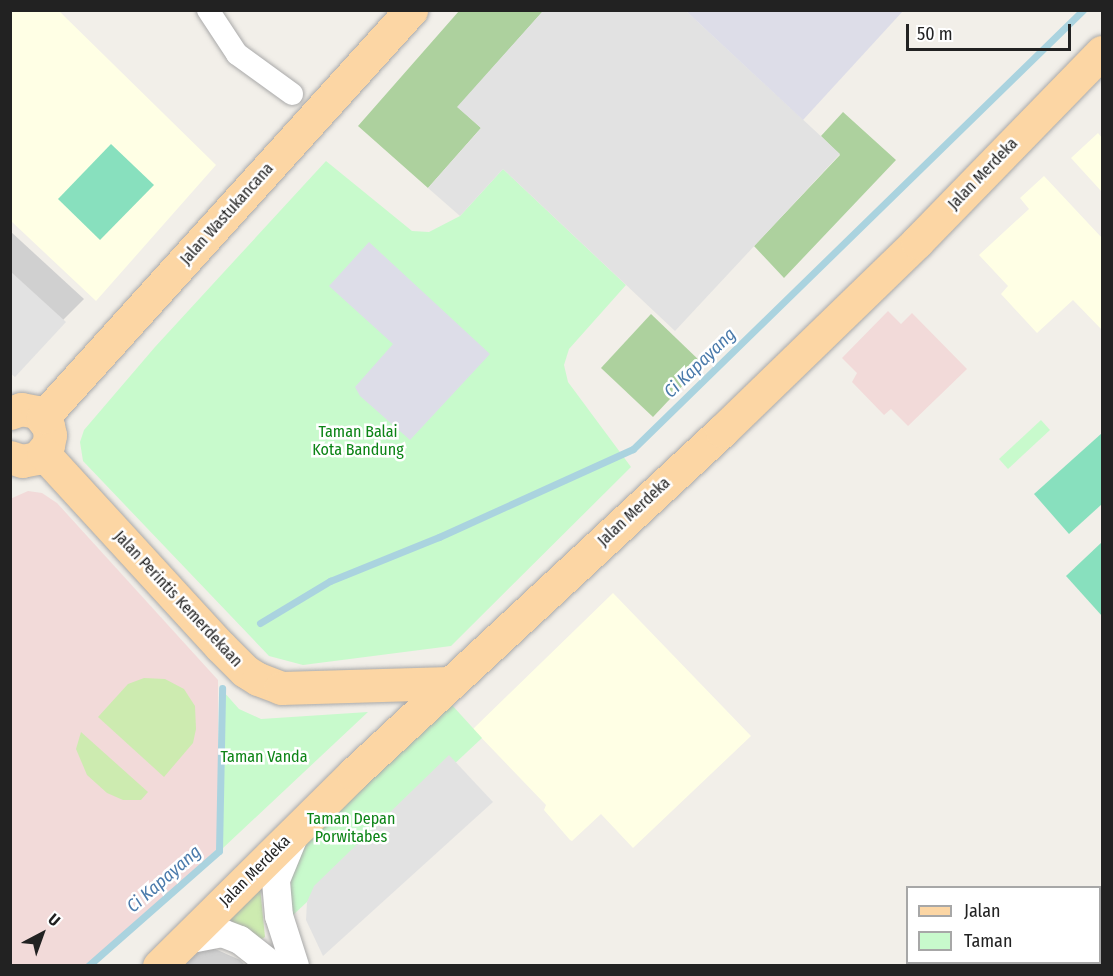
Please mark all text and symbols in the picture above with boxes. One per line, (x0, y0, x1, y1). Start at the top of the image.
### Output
scale bar (909, 12, 1074, 50)
text: 50 m (917, 23, 953, 45)
street label: Jalan Merdeka (944, 134, 1022, 214)
street label: Jalan Wastukancana (176, 159, 278, 269)
water label: Ci Kapayang (660, 324, 740, 402)
park label: Taman Balai Kota Bandung (312, 422, 404, 460)
street label: Jalan Merdeka (594, 474, 674, 550)
street label: Jalan Perintis Kemerdekaan (110, 527, 246, 671)
park label: Taman Vanda (221, 747, 307, 767)
park label: Taman Depan Porwitabes (307, 809, 395, 847)
street label: Jalan Merdeka (216, 832, 294, 910)
water label: Ci Kapayang (122, 841, 206, 917)
legend (906, 886, 1101, 964)
text: Jalan (964, 900, 1001, 922)
north arrow (12, 904, 72, 964)
text: U (44, 910, 64, 930)
text: Taman (964, 930, 1012, 952)

